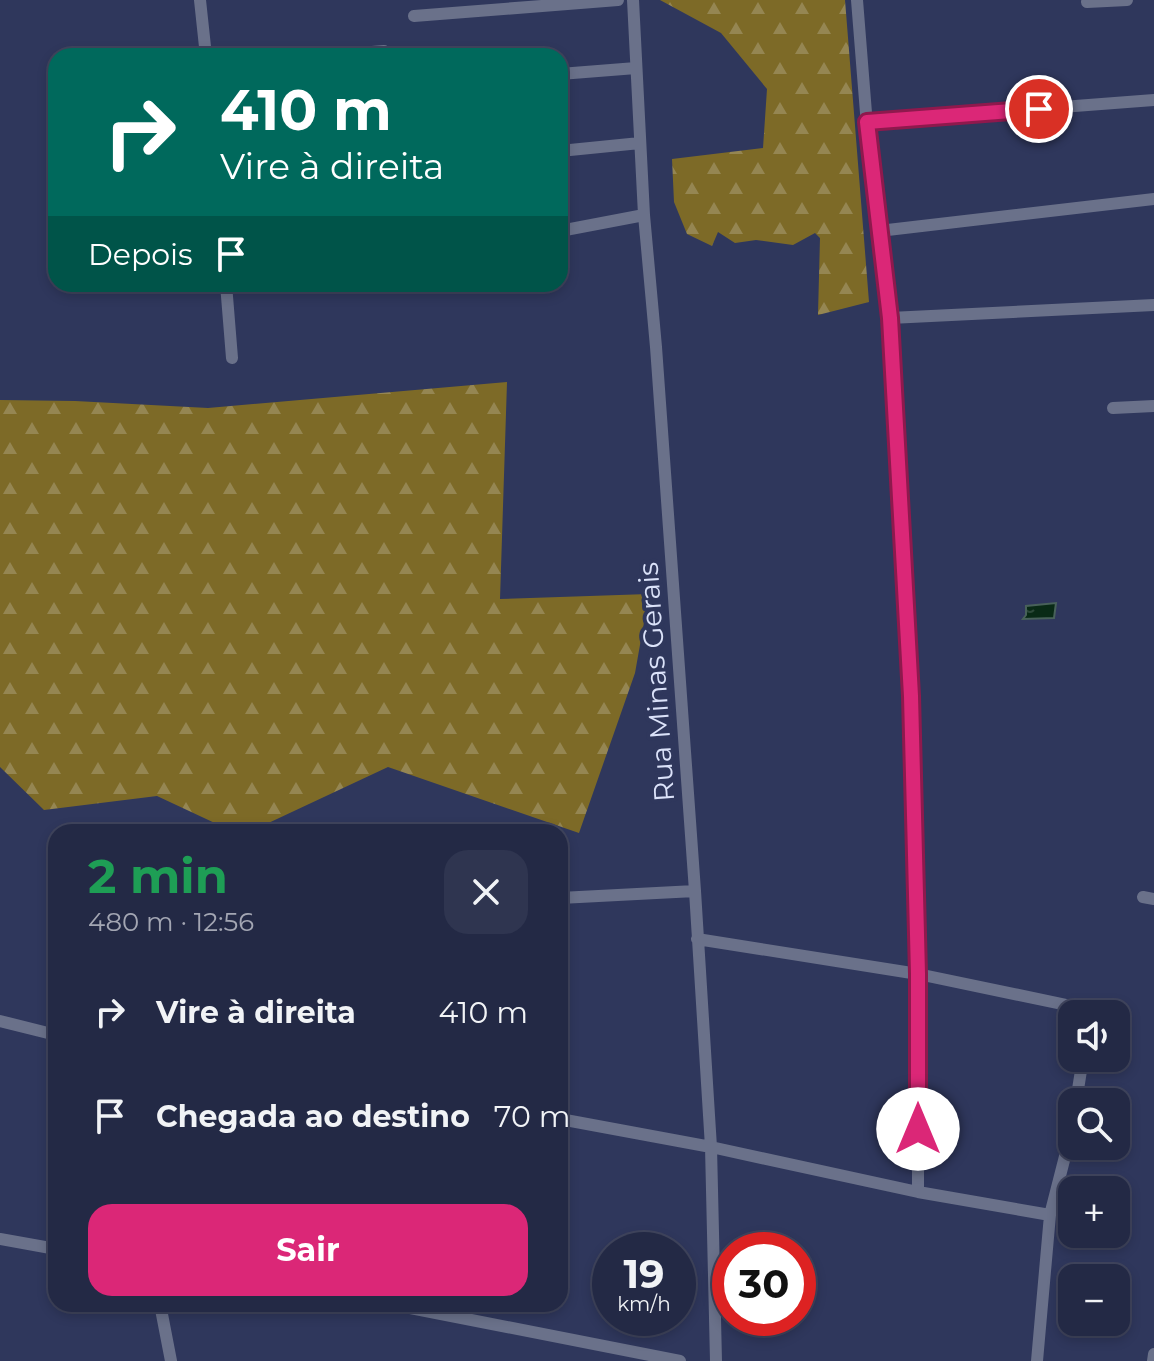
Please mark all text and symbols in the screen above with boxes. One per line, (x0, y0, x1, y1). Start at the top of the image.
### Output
pin (1005, 75, 1073, 143)
text: 410 m (220, 76, 392, 144)
icon: right (88, 80, 192, 184)
icon: arrive (1017, 87, 1061, 131)
text: Vire à direita (220, 144, 444, 188)
icon: arrive (209, 232, 253, 276)
text: Depois (88, 236, 193, 273)
street label: Rua Minas Gerais (631, 561, 681, 803)
text: 2 min (88, 847, 228, 905)
button: close (444, 850, 528, 934)
text: 480 m · 12:56 (88, 906, 254, 938)
icon: right (88, 990, 132, 1034)
text: Vire à direita (156, 994, 356, 1031)
text: 410 m (439, 994, 528, 1031)
map controls (1058, 1000, 1130, 1336)
button: sound (1058, 1000, 1130, 1072)
position arrow (876, 1087, 960, 1171)
button: search (1058, 1088, 1130, 1160)
icon: arrive (88, 1094, 132, 1138)
text: Chegada ao destino (156, 1098, 470, 1135)
text: 70 m (494, 1098, 570, 1135)
button: + (1058, 1176, 1130, 1248)
button: Sair (88, 1204, 528, 1296)
speed limit sign: 30 (712, 1232, 816, 1336)
text: 19 (623, 1249, 665, 1298)
button: − (1058, 1264, 1130, 1336)
text: km/h (617, 1292, 671, 1316)

